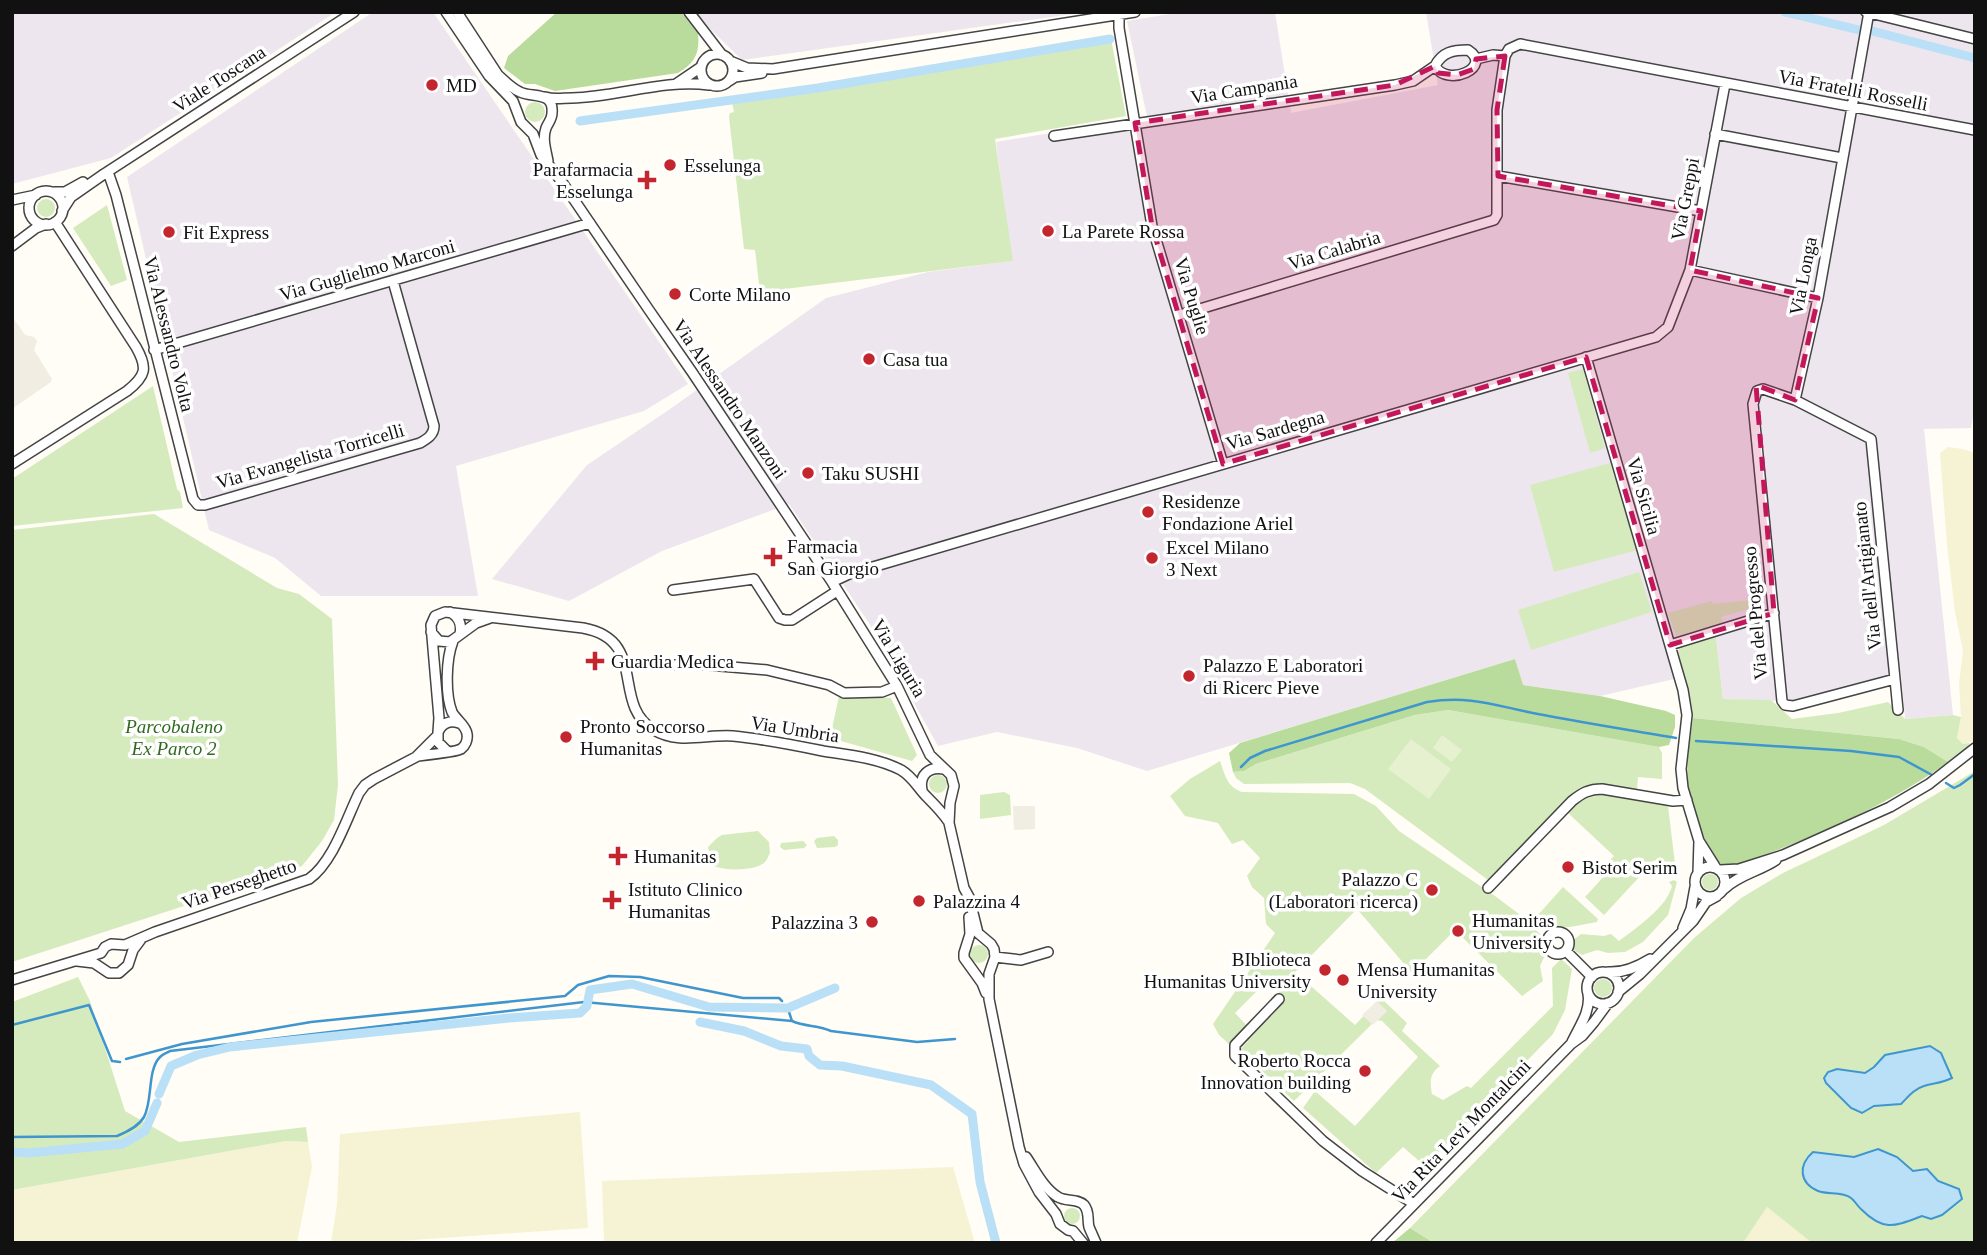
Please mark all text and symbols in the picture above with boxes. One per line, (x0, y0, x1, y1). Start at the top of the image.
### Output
street label: Viale Toscana (169, 41, 270, 117)
street label: Via Fratelli Rosselli (1776, 65, 1930, 115)
street label: Via Campania (1189, 70, 1300, 108)
place label: MD (446, 75, 477, 96)
marker: MD (424, 77, 440, 93)
place label: Esselunga (684, 155, 762, 176)
street label: Via Greppi (1667, 156, 1703, 242)
marker: Esselunga (662, 157, 678, 173)
place label: Parafarmacia Esselunga (533, 159, 634, 202)
marker: Parafarmacia Esselunga (639, 172, 655, 188)
place label: La Parete Rossa (1062, 221, 1185, 242)
place label: Fit Express (183, 222, 269, 243)
marker: La Parete Rossa (1040, 223, 1056, 239)
marker: Fit Express (161, 224, 177, 240)
street label: Via Calabria (1285, 226, 1383, 274)
street label: Via Longa (1785, 234, 1821, 317)
street label: Via Guglielmo Marconi (277, 235, 457, 305)
street label: Via Alessandro Volta (139, 254, 199, 415)
street label: Via Puglie (1170, 255, 1214, 337)
place label: Corte Milano (689, 284, 791, 305)
marker: Corte Milano (667, 286, 683, 302)
street label: Via Alessandro Manzoni (669, 315, 791, 483)
place label: Casa tua (883, 349, 948, 370)
marker: Casa tua (861, 351, 877, 367)
street label: Via Sardegna (1223, 406, 1327, 454)
street label: Via Evangelista Torricelli (214, 419, 406, 493)
street label: Via Sicilia (1623, 455, 1665, 538)
place label: Taku SUSHI (822, 463, 919, 484)
marker: Taku SUSHI (800, 465, 816, 481)
place label: Residenze Fondazione Ariel (1162, 491, 1293, 534)
street label: Via dell'Artigianato (1849, 501, 1885, 651)
marker: Residenze Fondazione Ariel (1140, 504, 1156, 520)
place label: Farmacia San Giorgio (787, 536, 879, 579)
place label: Excel Milano 3 Next (1166, 537, 1269, 580)
street label: Via del Progresso (1739, 545, 1771, 681)
marker: Farmacia San Giorgio (765, 549, 781, 565)
marker: Excel Milano 3 Next (1144, 550, 1160, 566)
street label: Via Liguria (868, 615, 931, 701)
marker: Guardia Medica (585, 651, 605, 671)
place label: Guardia Medica (611, 651, 734, 672)
place label: Palazzo E Laboratori di Ricerc Pieve (1203, 655, 1363, 698)
marker: Palazzo E Laboratori di Ricerc Pieve (1181, 668, 1197, 684)
street label: Via Umbria (749, 712, 841, 746)
park label: Parcobaleno Ex Parco 2 (124, 716, 223, 759)
place label: Pronto Soccorso Humanitas (580, 716, 705, 759)
marker: Pronto Soccorso Humanitas (558, 729, 574, 745)
marker: Humanitas (608, 846, 628, 866)
place label: Humanitas (634, 846, 716, 867)
street label: Via Perseghetto (179, 855, 299, 913)
place label: Bistot Serim (1582, 857, 1678, 878)
marker: Bistot Serim (1560, 859, 1576, 875)
place label: Palazzo C (Laboratori ricerca) (1269, 869, 1418, 913)
place label: Istituto Clinico Humanitas (628, 879, 743, 922)
marker: Palazzo C (Laboratori ricerca) (1424, 882, 1440, 898)
marker: Istituto Clinico Humanitas (602, 890, 622, 910)
place label: Palazzina 4 (933, 891, 1021, 912)
marker: Palazzina 4 (911, 893, 927, 909)
place label: Humanitas University (1472, 910, 1554, 953)
place label: Palazzina 3 (771, 912, 858, 933)
marker: Palazzina 3 (864, 914, 880, 930)
marker: Humanitas University (1450, 923, 1466, 939)
place label: BIblioteca Humanitas University (1144, 949, 1312, 992)
place label: Mensa Humanitas University (1357, 959, 1495, 1002)
marker: BIblioteca Humanitas University (1317, 962, 1333, 978)
marker: Mensa Humanitas University (1335, 972, 1351, 988)
place label: Roberto Rocca Innovation building (1201, 1050, 1352, 1093)
street label: Via Rita Levi Montalcini (1387, 1055, 1535, 1207)
marker: Roberto Rocca Innovation building (1357, 1063, 1373, 1079)

